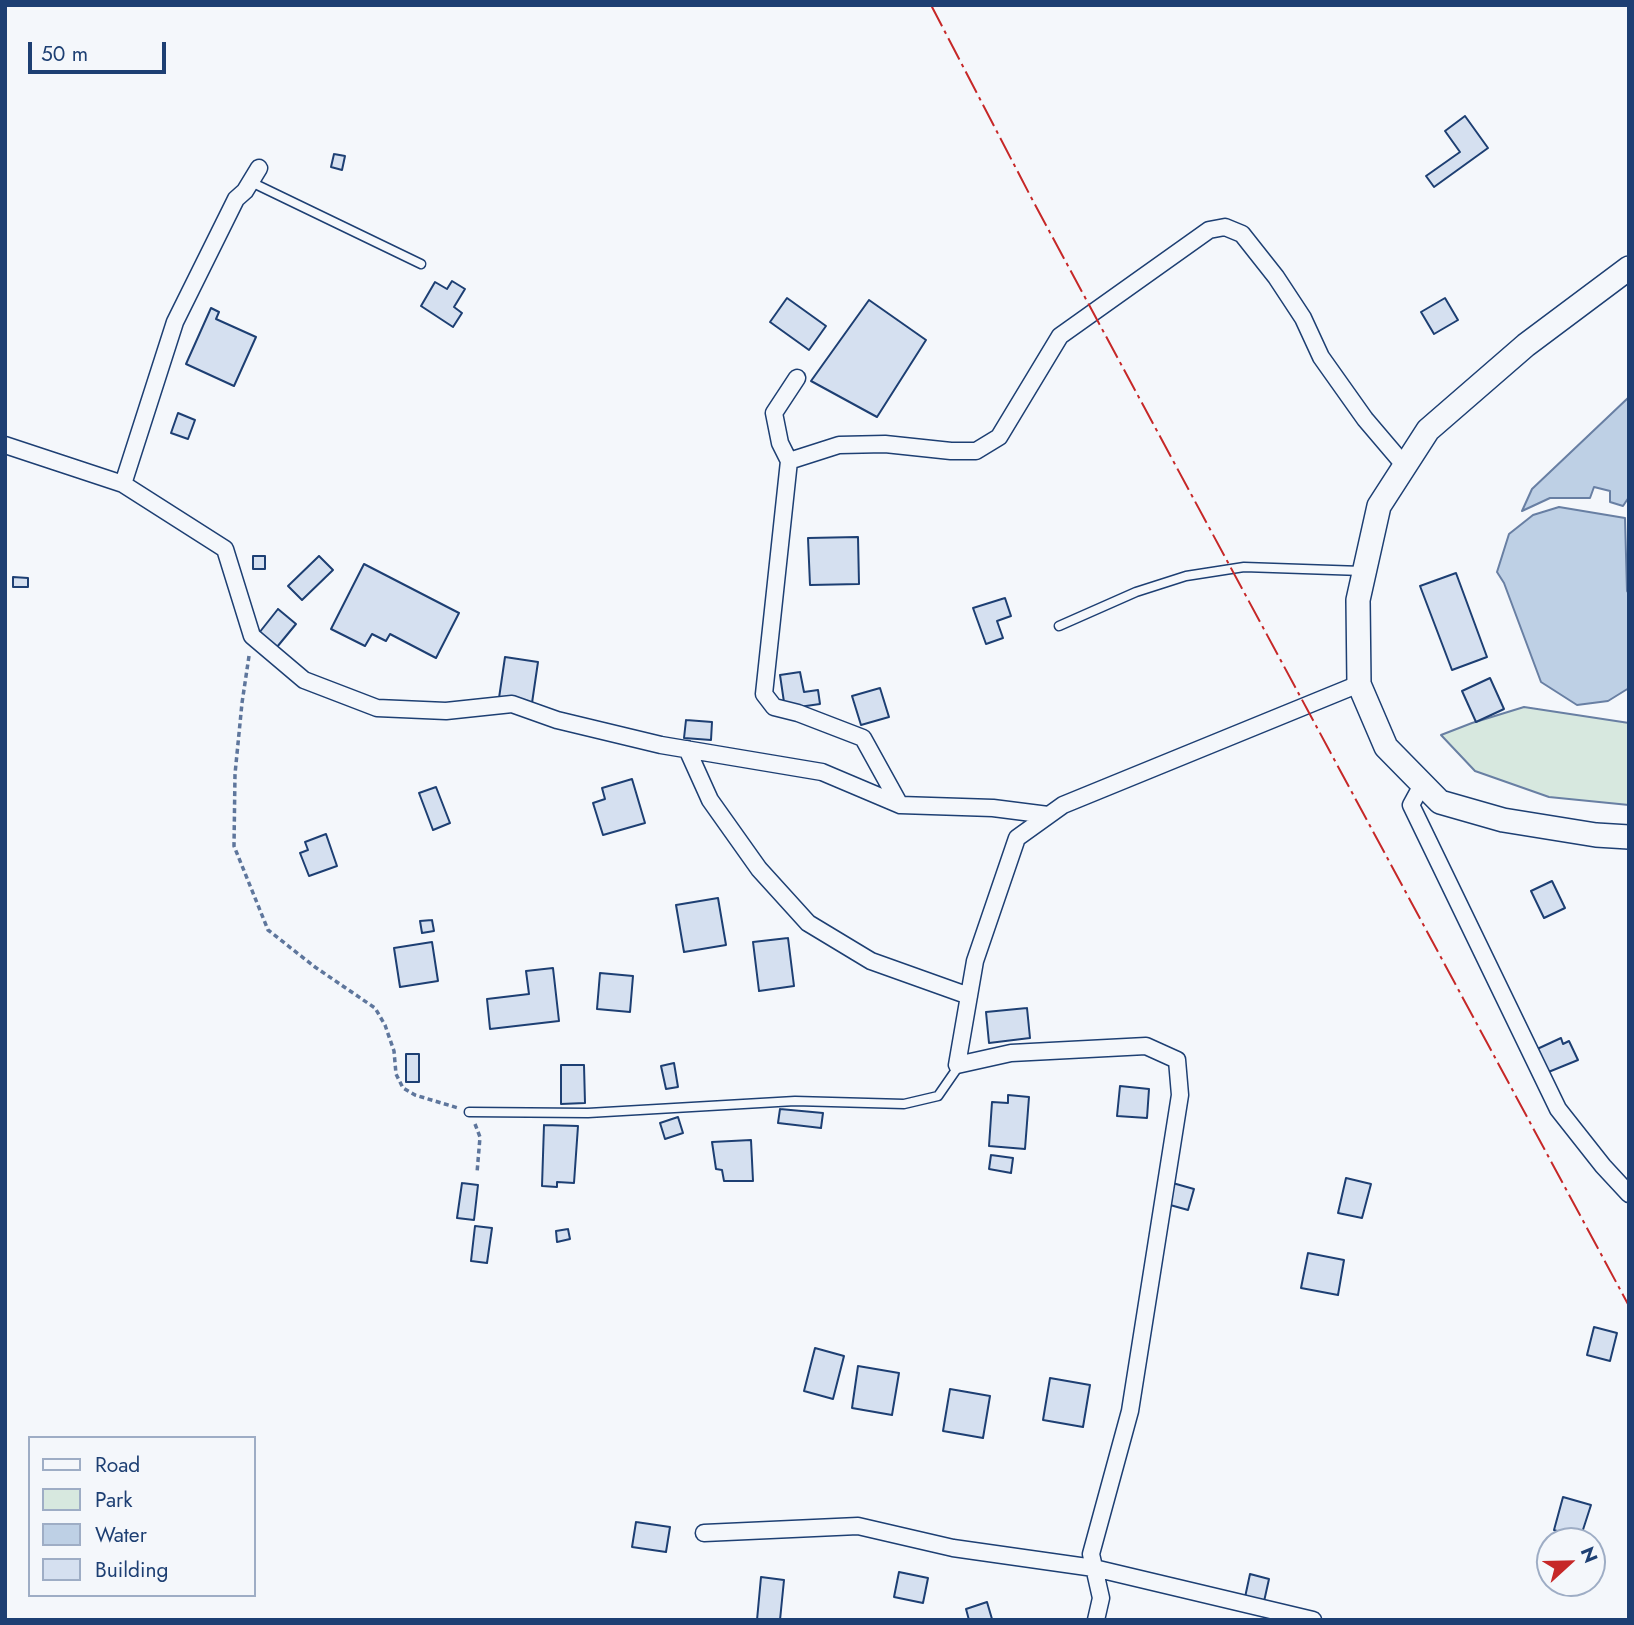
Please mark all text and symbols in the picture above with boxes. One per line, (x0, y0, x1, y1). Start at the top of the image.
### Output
scale bar (32, 28, 170, 72)
text: 50 m (41, 39, 88, 69)
legend (28, 1436, 256, 1597)
text: Road (95, 1450, 140, 1480)
text: Park (95, 1485, 132, 1515)
text: Water (95, 1520, 147, 1550)
north arrow (1536, 1527, 1606, 1597)
text: N (1574, 1543, 1604, 1567)
text: Building (95, 1555, 168, 1585)

